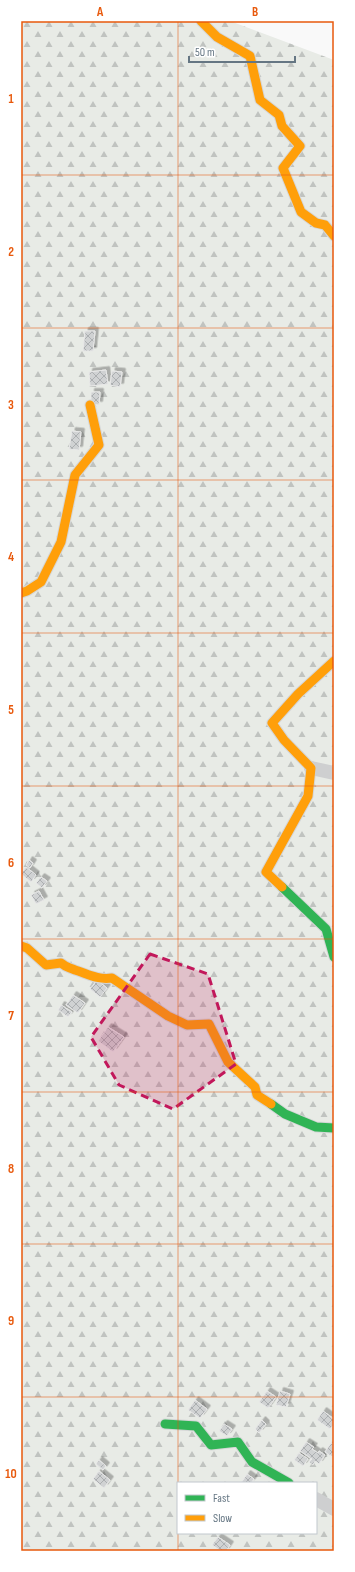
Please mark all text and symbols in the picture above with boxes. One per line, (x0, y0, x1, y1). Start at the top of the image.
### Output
text: A (96, 4, 104, 20)
text: B (252, 4, 258, 20)
scale bar (189, 38, 295, 64)
text: 50 m (195, 45, 215, 60)
text: 1 (8, 91, 14, 107)
text: 2 (8, 244, 14, 260)
text: 3 (8, 397, 14, 413)
text: 4 (8, 549, 14, 565)
text: 5 (8, 702, 14, 718)
text: 6 (8, 855, 14, 871)
text: 7 (8, 1008, 14, 1024)
text: 8 (8, 1161, 14, 1177)
text: 9 (8, 1313, 14, 1329)
text: 10 (5, 1466, 17, 1482)
legend (177, 1482, 317, 1534)
text: Fast (213, 1491, 230, 1506)
text: Slow (213, 1511, 232, 1526)

